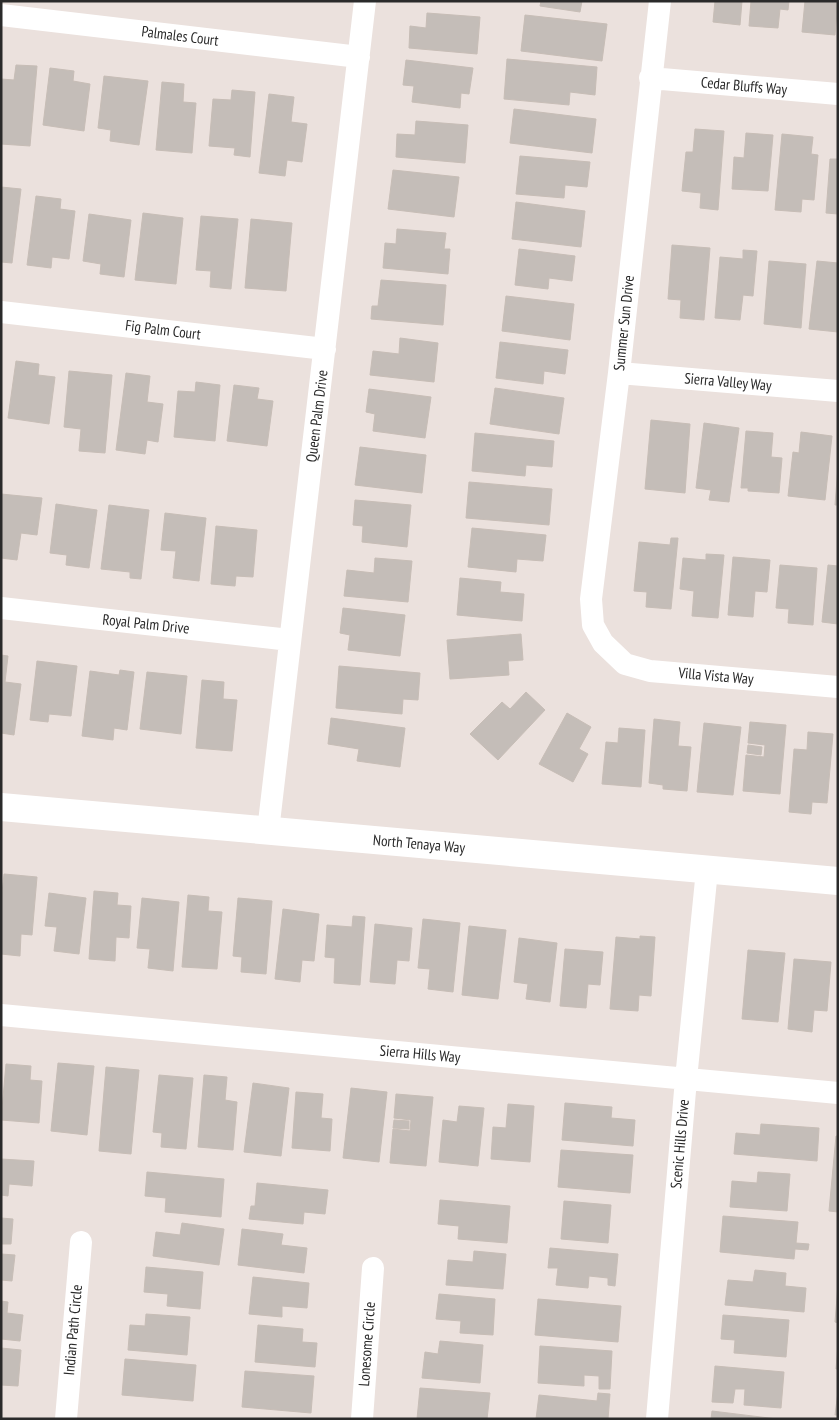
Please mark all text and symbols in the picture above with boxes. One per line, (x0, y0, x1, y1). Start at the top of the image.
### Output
street label: Palmales Court (140, 21, 220, 50)
street label: Cedar Bluffs Way (700, 72, 788, 99)
street label: Summer Sun Drive (609, 274, 638, 372)
street label: Fig Palm Court (124, 315, 202, 344)
street label: Sierra Valley Way (684, 368, 773, 395)
street label: Queen Palm Drive (301, 369, 332, 463)
street label: Royal Palm Drive (102, 609, 190, 638)
street label: Villa Vista Way (677, 663, 755, 688)
street label: North Tenaya Way (372, 830, 466, 857)
street label: Sierra Hills Way (379, 1041, 461, 1067)
street label: Scenic Hills Drive (666, 1099, 693, 1189)
street label: Indian Path Circle (59, 1284, 86, 1376)
street label: Lonesome Circle (354, 1301, 379, 1387)

